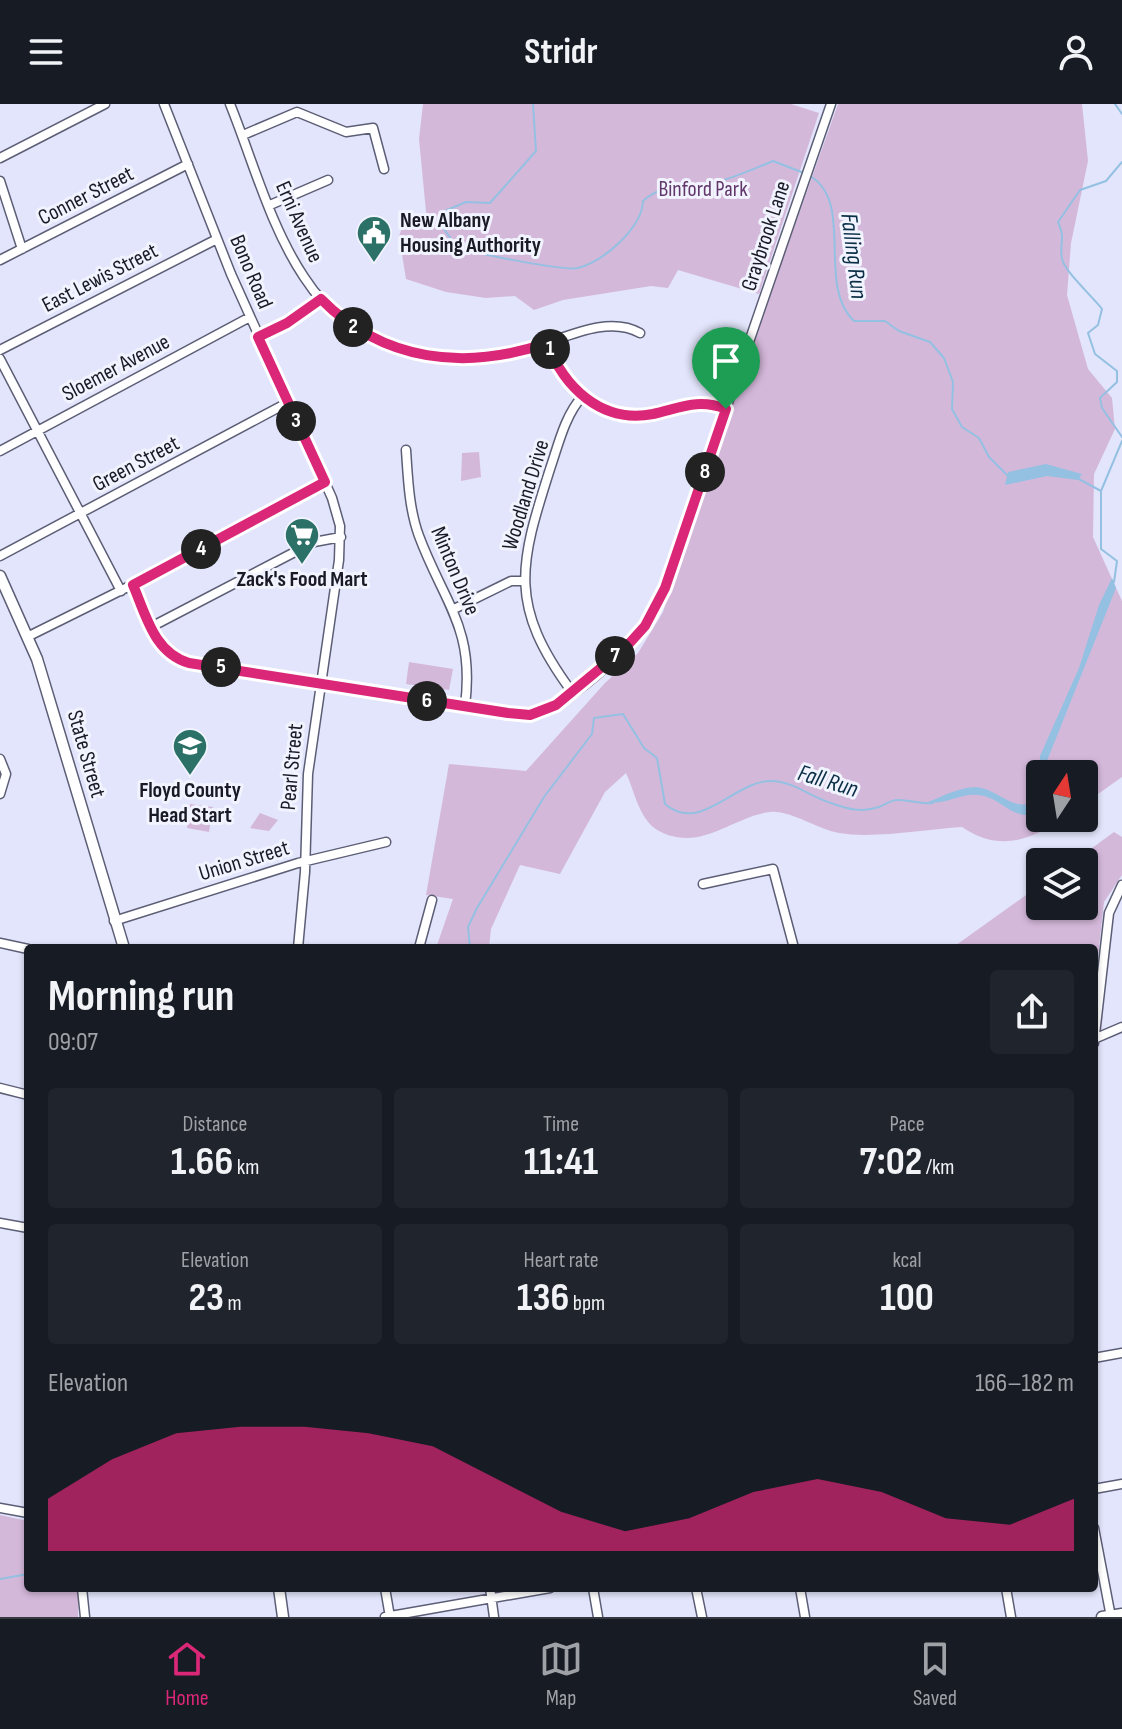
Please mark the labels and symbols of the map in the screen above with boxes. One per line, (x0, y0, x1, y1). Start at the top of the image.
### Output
street label: Conner Street (34, 160, 138, 232)
park label: Binford Park (658, 176, 748, 203)
street label: Erni Avenue (269, 177, 329, 267)
street label: Graybrook Lane (736, 178, 796, 294)
place label: New Albany Housing Authority (400, 207, 541, 259)
water label: Falling Run (834, 211, 874, 301)
public building icon: New Albany Housing Authority (355, 214, 393, 264)
street label: Bono Road (223, 231, 279, 313)
street label: East Lewis Street (38, 237, 163, 319)
pin: 2 (333, 307, 373, 347)
pin (692, 327, 760, 409)
street label: Sloemer Avenue (58, 328, 174, 408)
pin: 1 (530, 329, 570, 369)
pin: 3 (276, 401, 316, 441)
street label: Green Street (88, 430, 184, 498)
street label: Woodland Drive (496, 436, 556, 554)
pin: 8 (685, 452, 725, 492)
supermarket icon: Zack's Food Mart (283, 516, 321, 566)
street label: Minton Drive (424, 523, 486, 619)
pin: 4 (181, 529, 221, 569)
place label: Zack's Food Mart (236, 566, 368, 593)
pin: 7 (595, 636, 635, 676)
pin: 5 (201, 647, 241, 687)
pin: 6 (407, 681, 447, 721)
street label: State Street (61, 707, 111, 801)
street label: Pearl Street (275, 722, 309, 811)
school or university icon: Floyd County Head Start (171, 727, 209, 777)
water label: Fall Run (794, 758, 862, 804)
north arrow (1026, 760, 1098, 832)
place label: Floyd County Head Start (139, 777, 241, 829)
street label: Union Street (196, 834, 293, 887)

